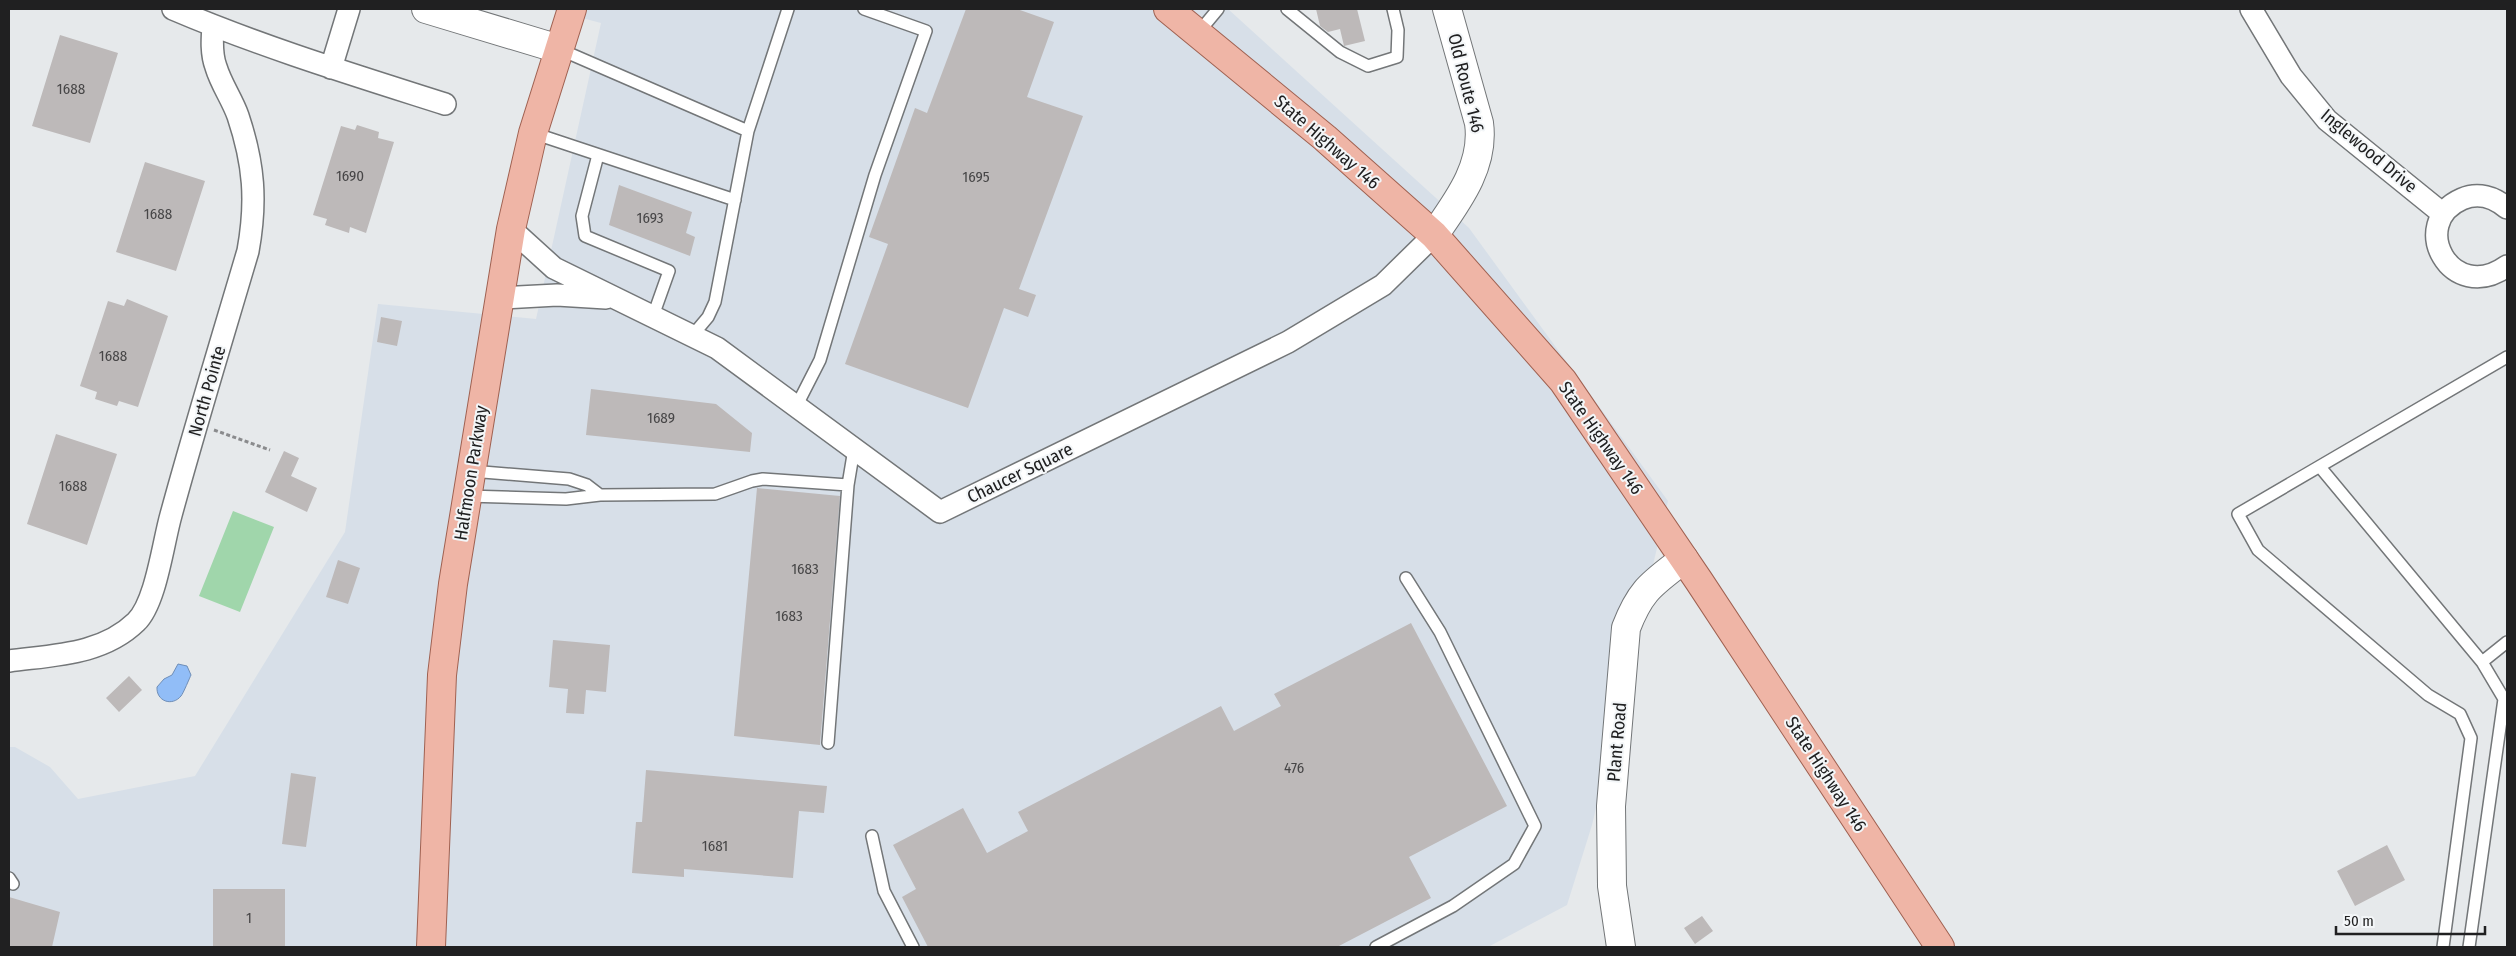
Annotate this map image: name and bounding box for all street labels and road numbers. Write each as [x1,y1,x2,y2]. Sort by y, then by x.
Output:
street label: Old Route 146 [1443,31,1489,135]
street label: State Highway 146 [1270,90,1384,194]
street label: Inglewood Drive [2316,104,2422,198]
street label: North Pointe [184,343,230,439]
street label: State Highway 146 [1554,377,1648,499]
street label: Halfmoon Parkway [449,404,493,542]
street label: Chaucer Square [964,438,1077,508]
street label: Plant Road [1603,701,1631,783]
street label: State Highway 146 [1781,712,1871,836]

